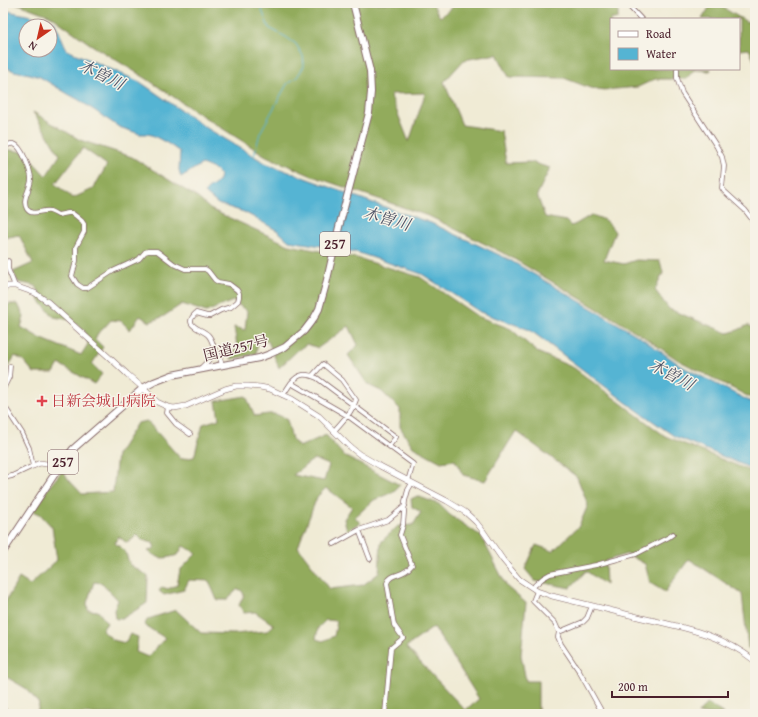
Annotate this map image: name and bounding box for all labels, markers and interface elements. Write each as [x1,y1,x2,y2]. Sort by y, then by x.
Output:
north arrow [18,18,58,58]
legend [610,18,740,70]
text: Road [646,25,672,42]
text: N [24,37,40,55]
text: Water [646,45,676,62]
water label: 木曽川 [75,53,131,96]
water label: 木曽川 [361,200,415,237]
road number: 257 [320,232,350,256]
street label: 国道257号 [201,329,271,366]
water label: 木曽川 [645,352,701,397]
place label: 日新会城山病院 [51,390,156,411]
marker: 日新会城山病院 [36,395,48,407]
road number: 257 [48,450,78,474]
scale bar [612,673,728,699]
text: 200 m [618,678,648,695]

